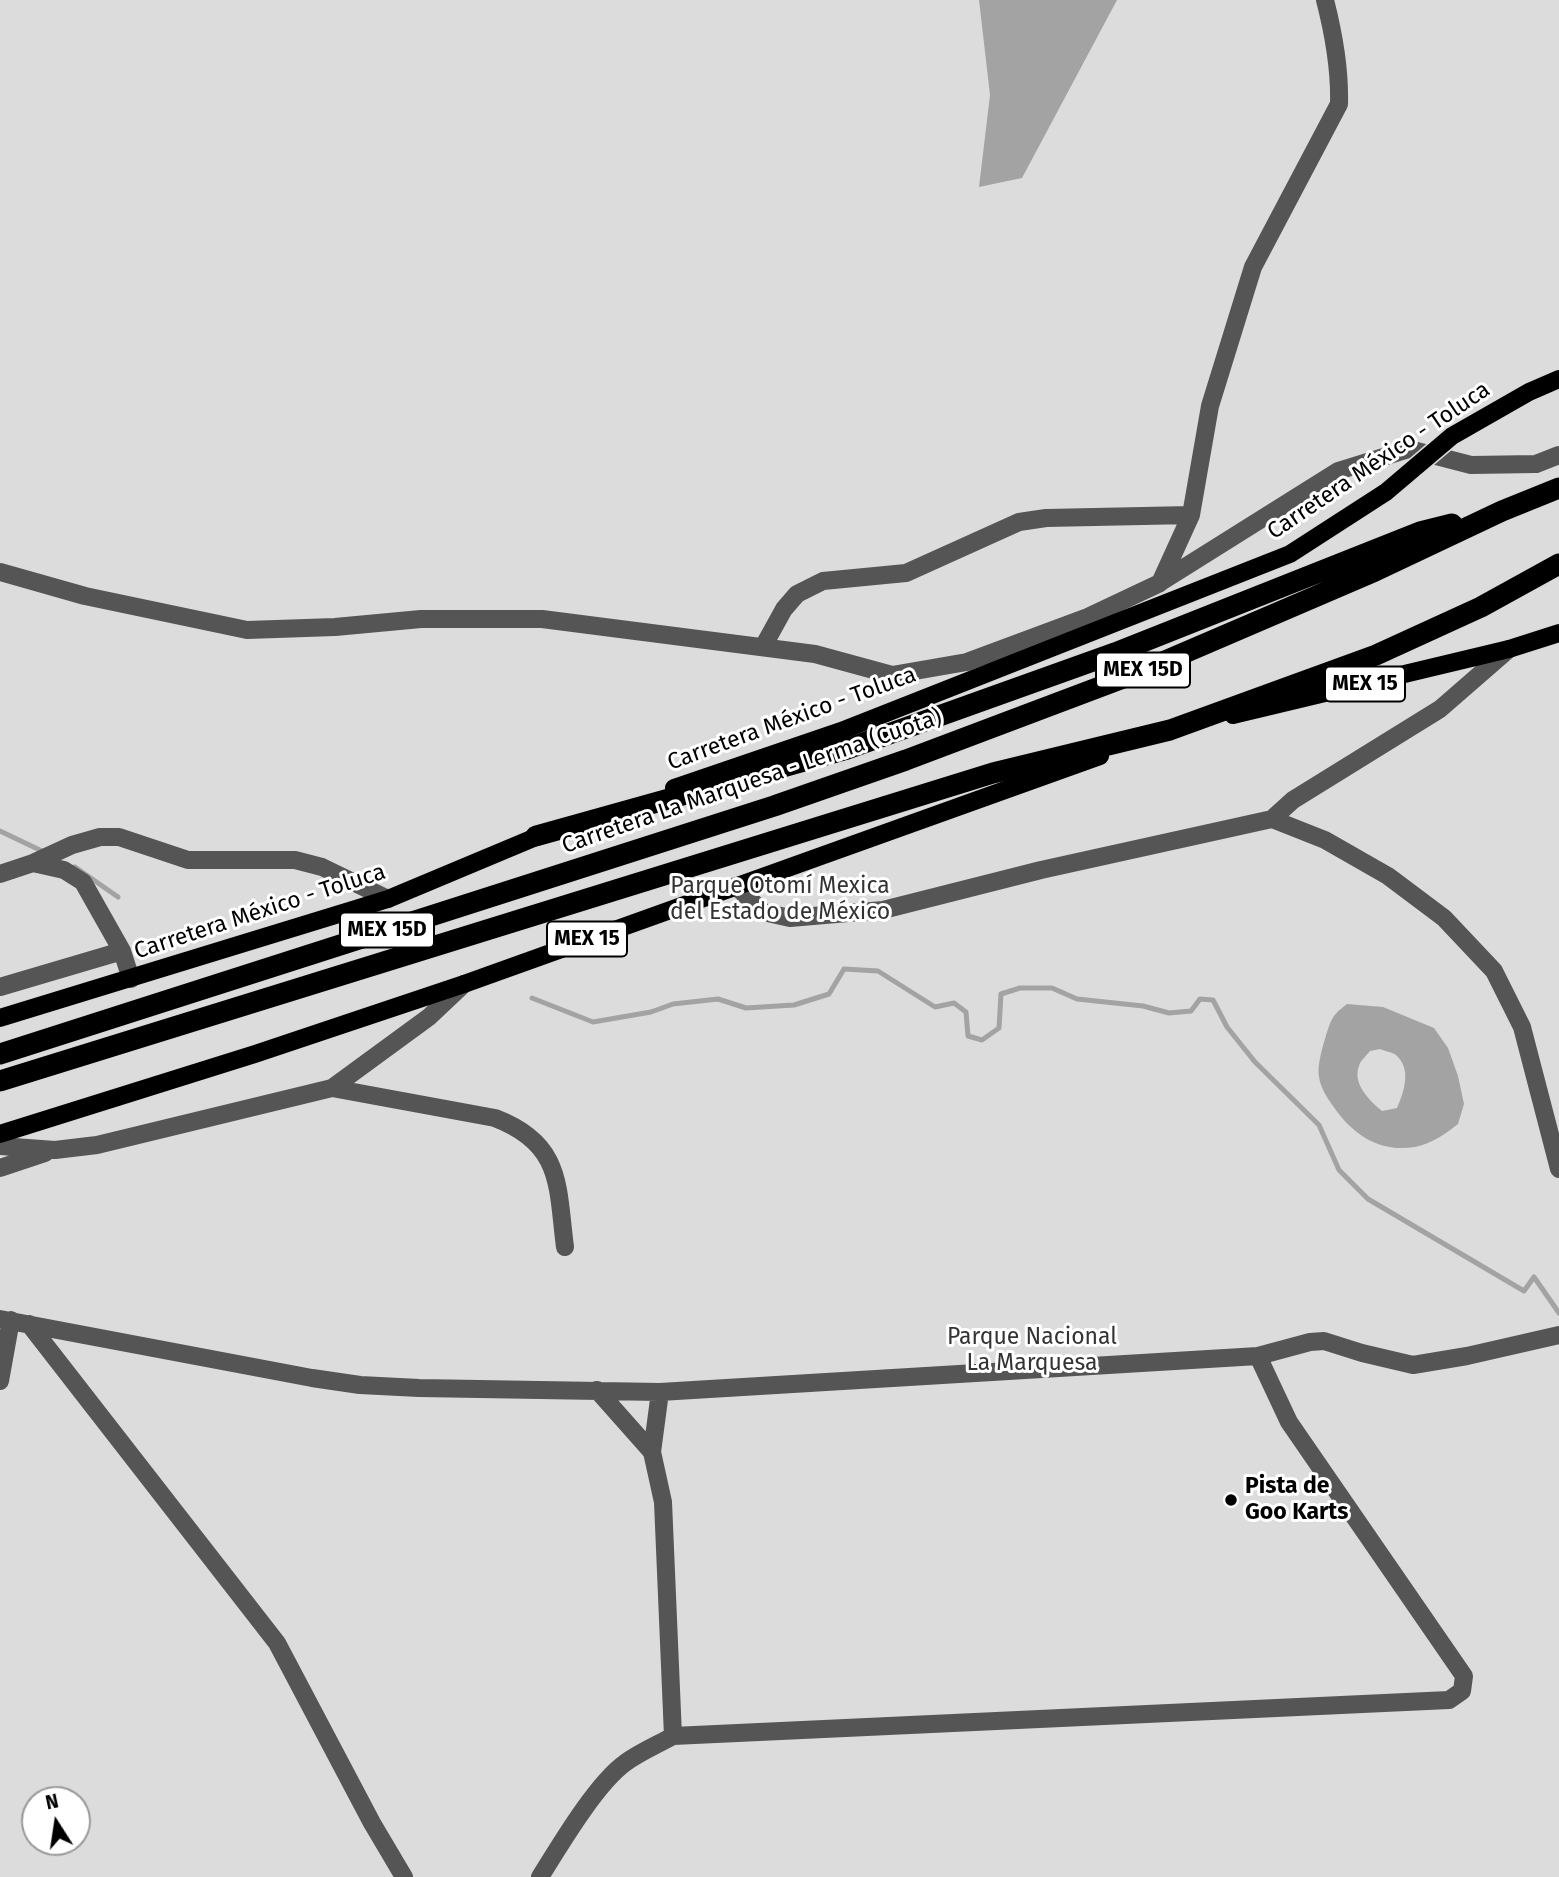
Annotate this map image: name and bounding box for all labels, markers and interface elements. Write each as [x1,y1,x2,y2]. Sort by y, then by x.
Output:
street label: Carretera México - Toluca [1262,376,1496,546]
road number: MEX 15D [1096,652,1190,688]
street label: Carretera México - Toluca [664,661,920,777]
road number: MEX 15 [1325,666,1405,702]
street label: Carretera La Marquesa - Lerma (Cuota) [558,704,946,860]
street label: Carretera México - Toluca [131,858,389,966]
park label: Parque Otomí Mexica del Estado de México [670,873,890,927]
road number: MEX 15D [340,912,434,948]
road number: MEX 15 [547,922,627,956]
park label: Parque Nacional La Marquesa [947,1324,1117,1378]
place label: Pista de Goo Karts [1245,1473,1348,1527]
marker: Pista de Goo Karts [1223,1492,1239,1508]
north arrow [21,1786,91,1856]
text: N [43,1789,60,1814]

